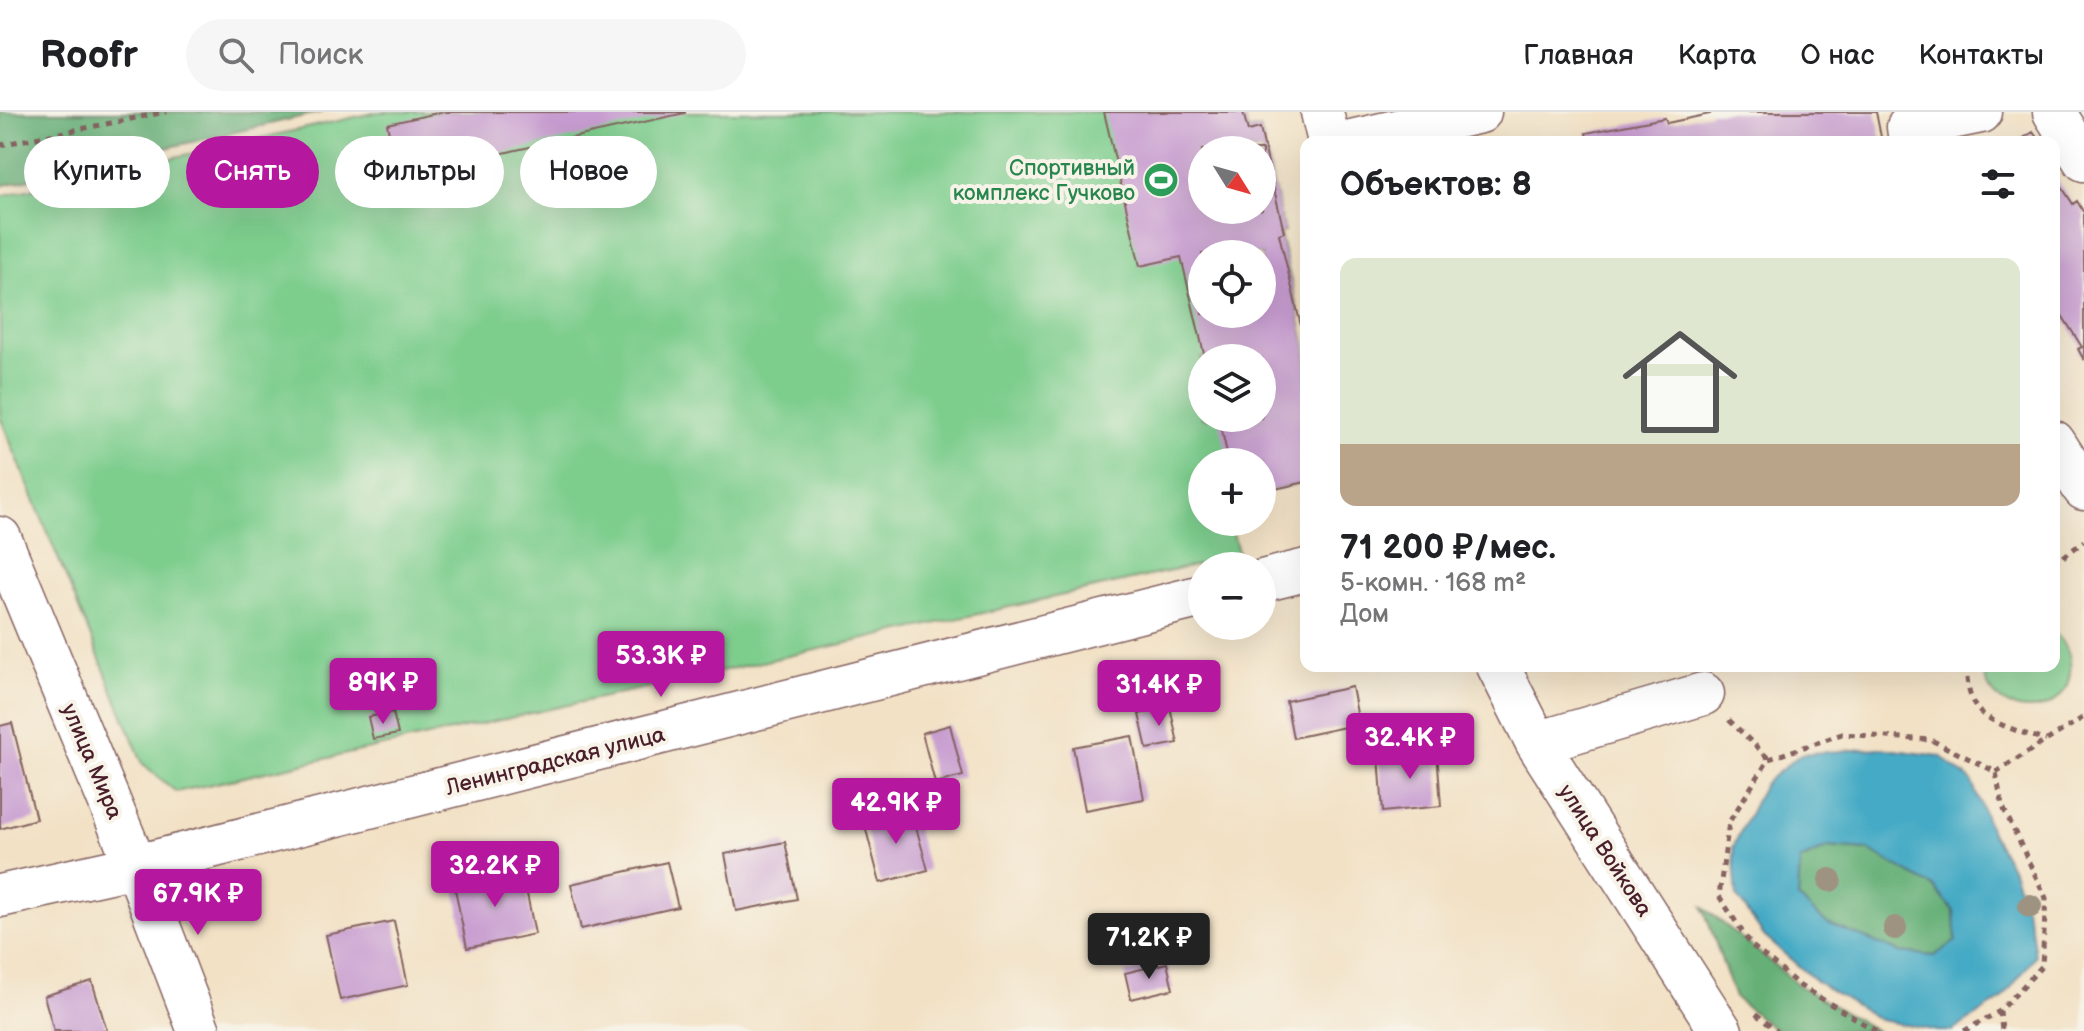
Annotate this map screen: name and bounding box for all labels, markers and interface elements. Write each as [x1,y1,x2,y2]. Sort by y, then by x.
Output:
search box [186,19,746,91]
text: Roofr [40,33,138,78]
icon: search [214,33,258,77]
text: Поиск [278,37,363,73]
text: Главная [1523,39,1634,72]
text: Карта [1678,39,1757,72]
text: О нас [1801,39,1874,72]
text: Контакты [1918,39,2044,72]
chip: Купить [24,136,170,208]
chip: Снять [186,136,319,208]
chip: Фильтры [335,136,504,208]
chip: Новое [520,136,657,208]
north arrow [1188,136,1276,224]
map controls [1188,136,1276,640]
place label: Спортивный комплекс Гучково [953,155,1135,207]
sports icon: Спортивный комплекс Гучково [1142,161,1180,199]
icon: filters [1976,162,2020,206]
text: Объектов: 8 [1340,164,1532,205]
button: locate [1188,240,1276,328]
icon: home [1608,310,1752,454]
button: layers [1188,344,1276,432]
button: + [1188,448,1276,536]
text: 71 200 ₽/мес. [1340,527,1556,568]
button: − [1188,552,1276,640]
text: 5-комн. · 168 m² [1340,568,1526,599]
text: Дом [1340,599,1389,630]
pin: 53.3K ₽ [587,631,735,699]
text: 53.3K ₽ [616,641,706,672]
pin: 89K ₽ [327,658,439,726]
pin: 31.4K ₽ [1085,660,1233,728]
text: 89K ₽ [348,668,418,699]
text: 31.4K ₽ [1116,670,1203,701]
street label: улица Мира [55,700,128,823]
pin: 32.4K ₽ [1336,713,1484,781]
street label: Ленинградская улица [442,721,668,802]
text: 32.4K ₽ [1364,723,1456,754]
pin: 42.9K ₽ [822,778,970,846]
street label: улица Войкова [1552,780,1657,922]
text: 42.9K ₽ [850,788,942,819]
pin: 32.2K ₽ [421,841,569,909]
text: 32.2K ₽ [449,851,541,882]
pin: 67.9K ₽ [124,869,272,937]
text: 67.9K ₽ [153,879,243,910]
pin: 71.2K ₽ [1075,913,1223,981]
text: 71.2K ₽ [1106,923,1192,954]

